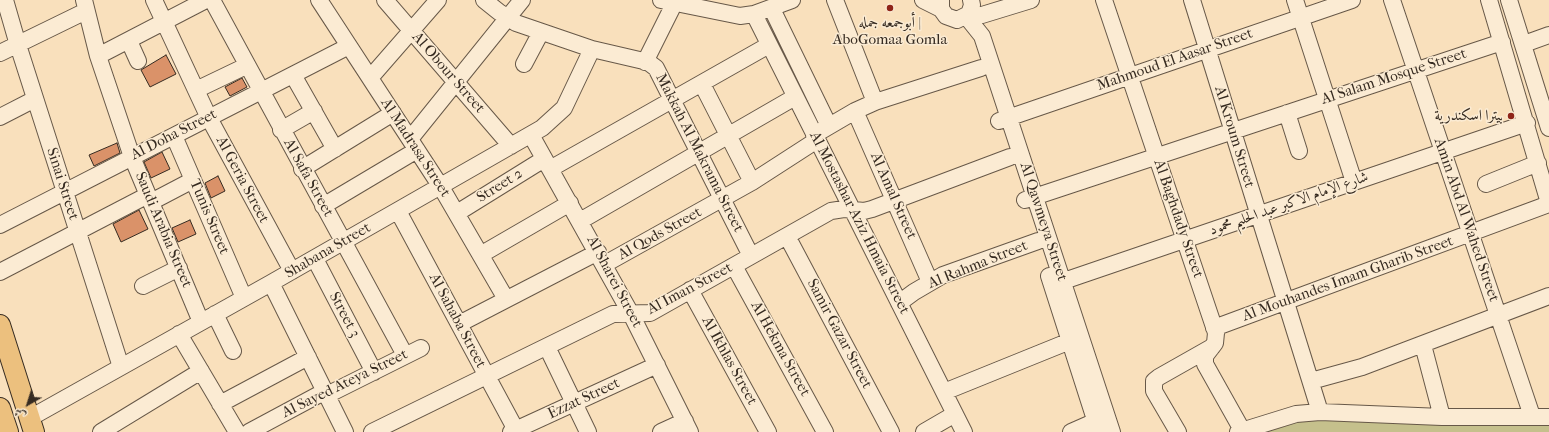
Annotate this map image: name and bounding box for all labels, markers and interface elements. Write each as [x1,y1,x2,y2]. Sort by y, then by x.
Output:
marker: أبوجمعه جمله | AboGomaa Gomla [885,3,895,13]
place label: أبوجمعه جمله | AboGomaa Gomla [833,14,947,49]
street label: Mahmoud El Aasar Street [1095,25,1255,95]
street label: Al Obour Street [408,29,488,117]
street label: Al Salam Mosque Street [1319,45,1469,109]
street label: Makkah Al Makrama Street [651,71,747,235]
street label: Al Kroum Street [1210,84,1258,190]
street label: Al Madrasa Street [376,95,454,201]
street label: Al Doha Street [128,106,220,164]
place label: بيترا اسكندرية [1434,107,1503,125]
marker: بيترا اسكندرية [1506,111,1516,121]
street label: Al Mostashar Aziz Hmaia Street [805,129,913,317]
street label: Al Geria Street [212,134,272,226]
street label: Al Safa Street [279,136,337,220]
street label: Amin Abd Al Wahed Street [1429,136,1503,304]
street label: Sinai Street [42,146,82,222]
street label: Al Amal Street [866,150,920,242]
street label: Al Baghdady Street [1149,157,1207,281]
street label: Al Qawmeya Street [1015,160,1071,284]
street label: Street 2 [474,165,526,207]
street label: شارع الإمام الاكبر عبد الحليم محمود [1207,168,1371,240]
street label: Saudi Arabia Street [131,169,195,291]
street label: Tunis Street [185,177,233,257]
street label: Al Qods Street [615,204,705,264]
street label: Shabana Street [282,219,374,283]
street label: Al Mouhandes Imam Gharib Street [1240,232,1456,326]
street label: Al Sharei Street [582,233,646,331]
street label: Al Rahma Street [926,237,1030,293]
street label: Al Iman Street [644,259,736,319]
street label: Al Sahaba Street [424,271,490,371]
street label: Samir Gazar Street [803,276,875,392]
street label: Street 3 [325,289,363,341]
street label: Al Hekma Street [746,298,814,400]
street label: Al Ikhlas Street [697,314,761,408]
street label: Al Sayed Ateya Street [279,346,411,422]
street label: Ezzat Street [545,374,623,424]
north arrow [8,384,48,424]
text: ش [12,405,28,422]

